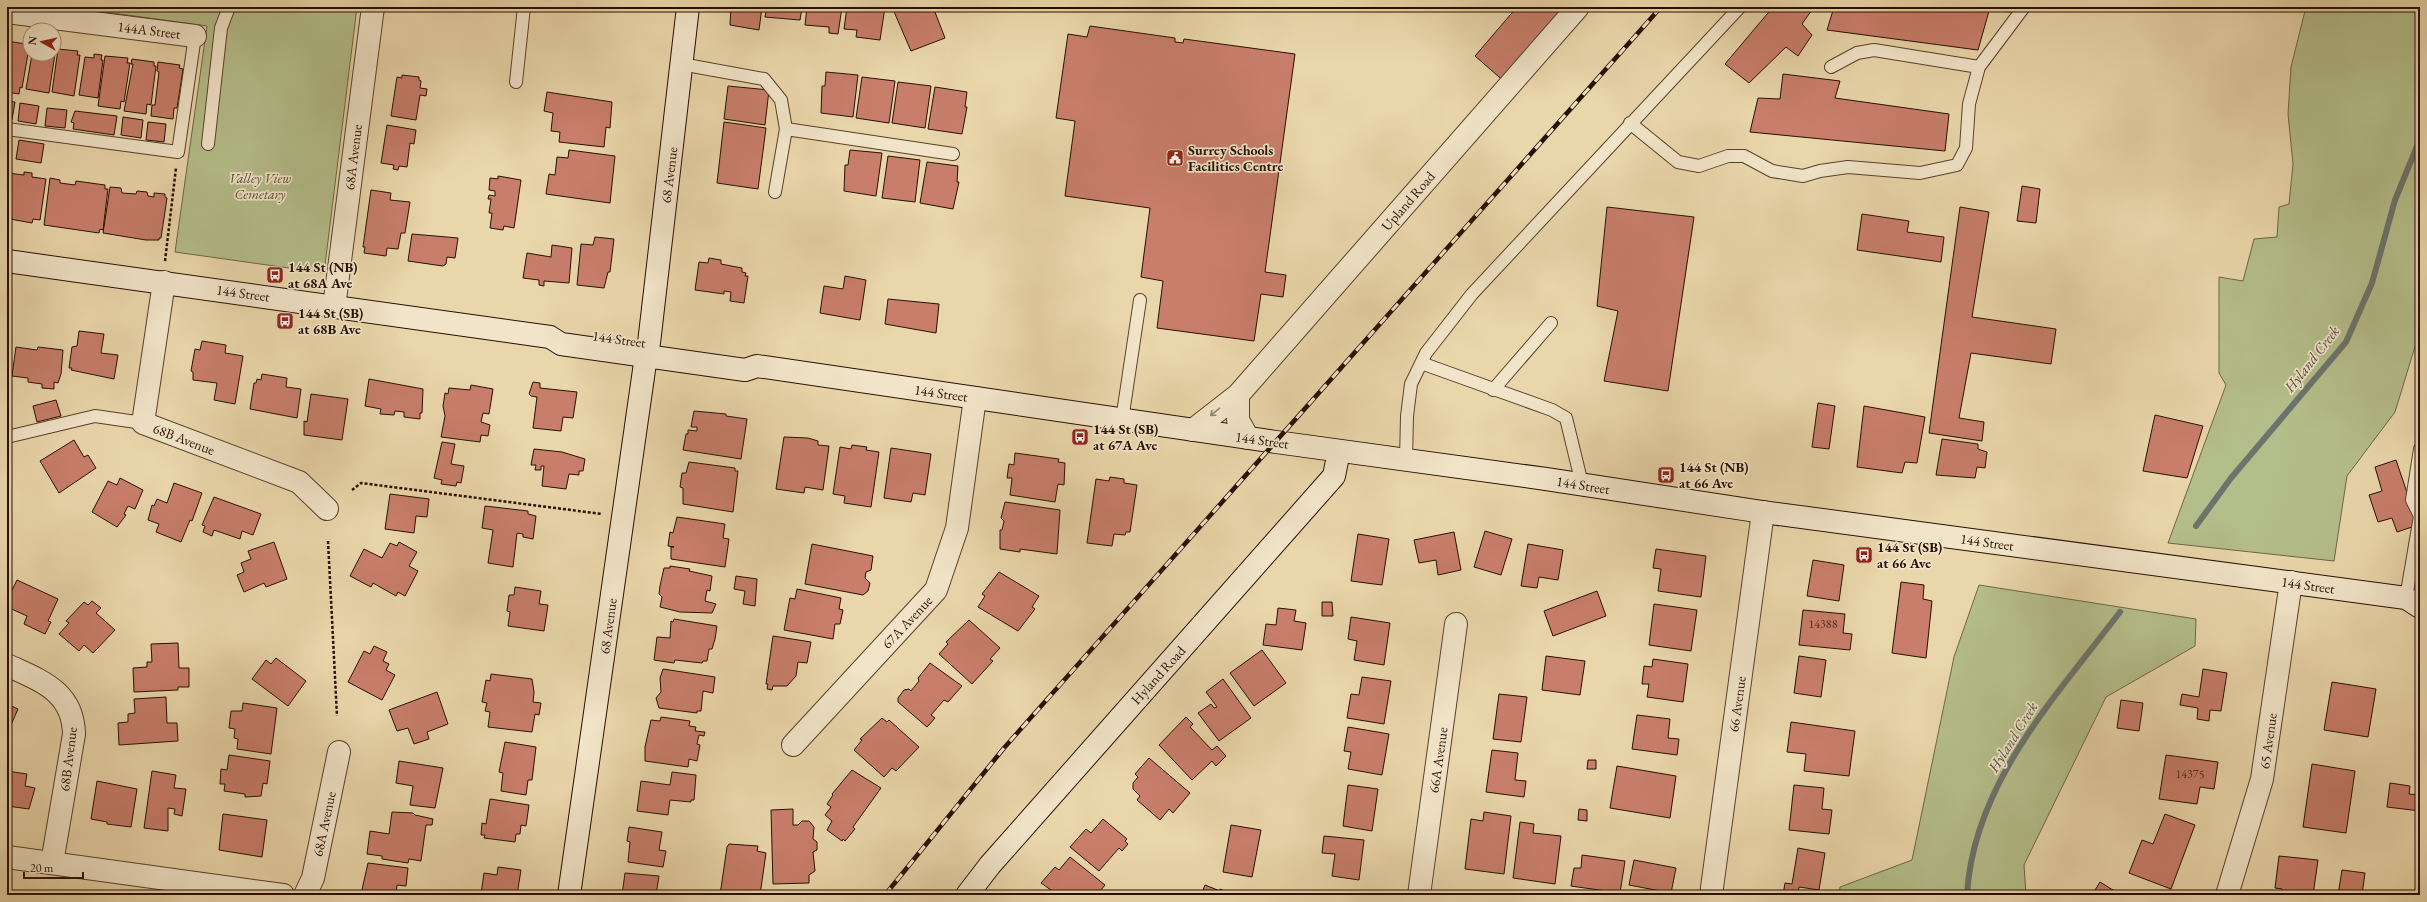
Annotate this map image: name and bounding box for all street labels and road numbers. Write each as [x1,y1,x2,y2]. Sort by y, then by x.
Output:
street label: 144A Street [116,17,182,43]
street label: 68A Avenue [340,123,366,191]
street label: 68 Avenue [657,145,681,204]
street label: Upland Road [1377,167,1439,234]
street label: 144 Street [215,280,271,306]
street label: 144 Street [591,326,647,352]
street label: 144 Street [913,380,969,406]
street label: 68B Avenue [151,419,218,459]
street label: 144 Street [1234,427,1290,453]
street label: 144 Street [1555,472,1612,498]
street label: 144 Street [1959,529,2015,555]
street label: 144 Street [2280,572,2336,598]
street label: 67A Avenue [878,591,936,652]
street label: 68 Avenue [595,596,621,655]
street label: Hyland Road [1127,641,1190,708]
street label: 66 Avenue [1724,674,1750,733]
street label: 65 Avenue [2255,711,2281,770]
street label: 68B Avenue [55,725,81,792]
street label: 66A Avenue [1424,725,1452,794]
street label: 68A Avenue [308,789,340,858]

